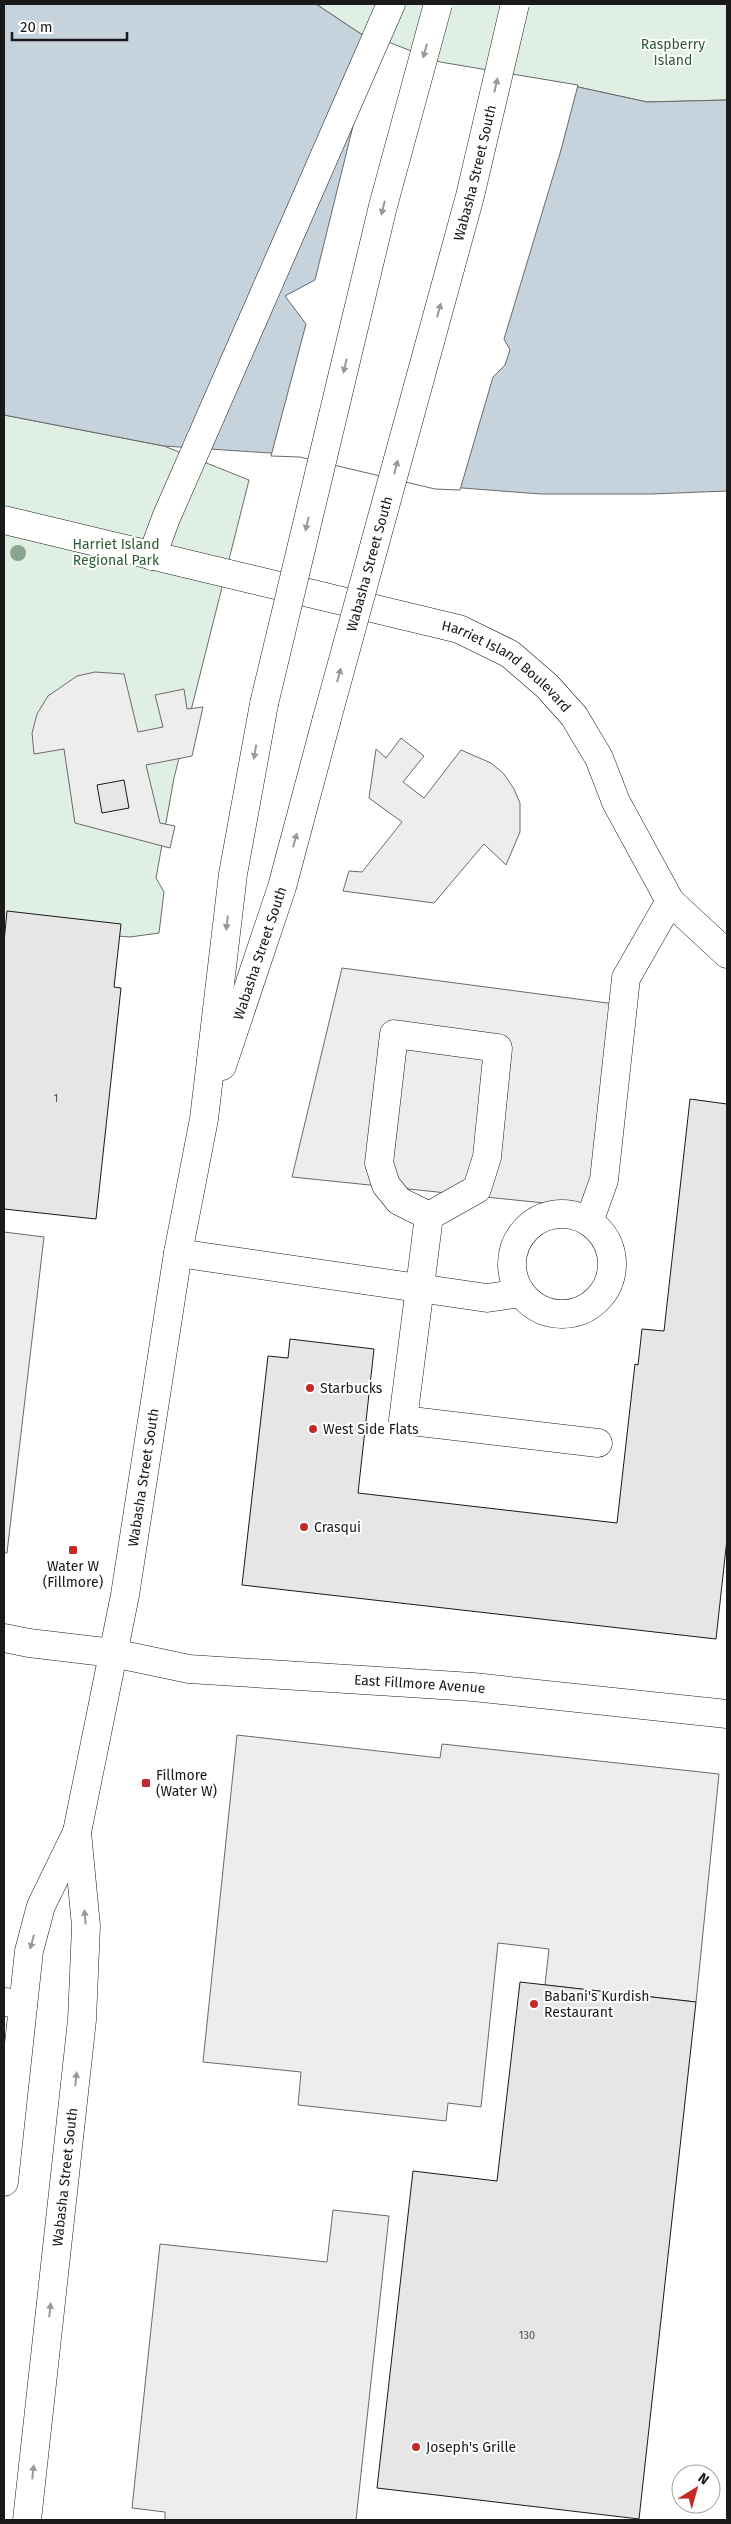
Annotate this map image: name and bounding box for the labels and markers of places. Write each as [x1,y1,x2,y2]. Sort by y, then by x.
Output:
place label: Starbucks [320,1380,383,1397]
marker: Starbucks [304,1382,316,1394]
place label: West Side Flats [323,1421,419,1438]
marker: West Side Flats [307,1423,319,1435]
place label: Crasqui [314,1519,361,1536]
marker: Crasqui [298,1521,310,1533]
marker: Water W (Fillmore) [67,1544,79,1556]
place label: Water W (Fillmore) [43,1558,103,1591]
place label: Fillmore (Water W) [156,1767,217,1800]
marker: Fillmore (Water W) [140,1777,152,1789]
place label: Babani's Kurdish Restaurant [544,1988,650,2021]
marker: Babani's Kurdish Restaurant [528,1998,540,2010]
place label: Joseph's Grille [426,2439,516,2456]
marker: Joseph's Grille [410,2441,422,2453]

